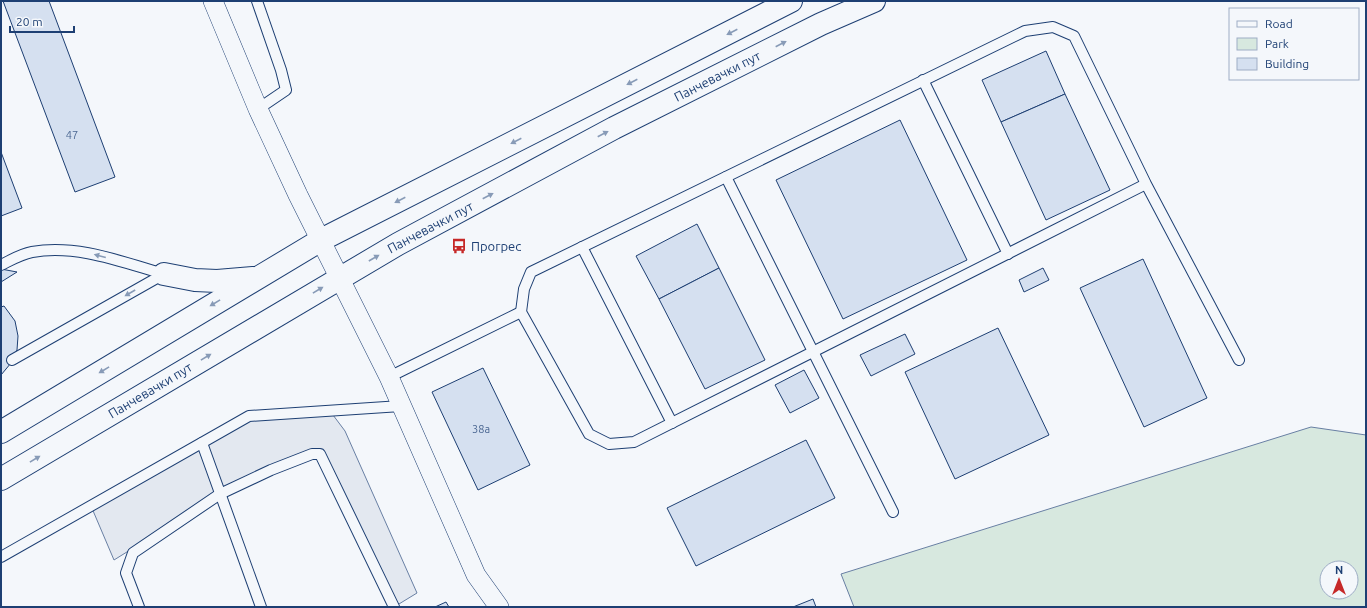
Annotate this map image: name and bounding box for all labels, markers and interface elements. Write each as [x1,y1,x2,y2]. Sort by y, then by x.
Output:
scale bar [10,8,74,34]
legend [1229,8,1359,80]
text: 20 m [16,15,43,28]
text: Road [1265,17,1293,30]
one-way arrow [726,28,738,35]
text: Park [1265,37,1289,50]
one-way arrow [775,41,787,47]
street label: Панчевачки пут [671,48,763,104]
text: Building [1265,57,1309,70]
one-way arrow [626,79,638,86]
house number: 47 [66,129,78,141]
one-way arrow [597,131,608,138]
one-way arrow [511,138,522,145]
one-way arrow [482,192,494,199]
one-way arrow [395,197,406,203]
street label: Панчевачки пут [385,198,475,255]
bus stop icon: Прогрес [450,237,468,255]
place label: Прогрес [471,239,521,253]
one-way arrow [94,253,106,259]
one-way arrow [368,254,380,261]
one-way arrow [313,286,323,294]
one-way arrow [125,290,136,297]
one-way arrow [209,300,221,307]
one-way arrow [200,353,212,360]
street label: Панчевачки пут [106,359,195,420]
one-way arrow [98,367,110,374]
house number: 38a [472,423,490,435]
one-way arrow [29,455,41,462]
north arrow [1319,560,1359,600]
text: N [1335,564,1343,576]

